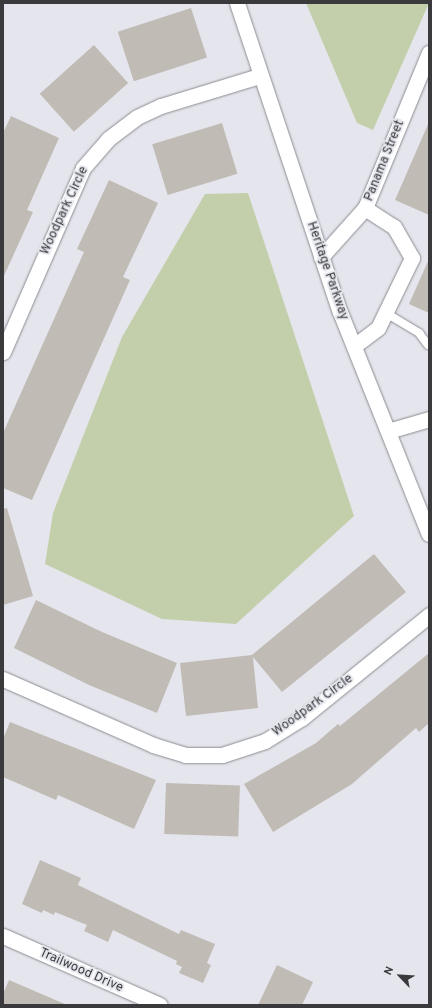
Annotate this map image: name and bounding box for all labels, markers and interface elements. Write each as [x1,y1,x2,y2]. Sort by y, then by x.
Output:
street label: Panama Street [362,118,408,204]
street label: Woodpark Circle [38,164,92,258]
street label: Heritage Parkway [303,220,351,322]
street label: Woodpark Circle [270,672,356,740]
street label: Trailwood Drive [37,946,125,996]
north arrow [380,956,420,996]
text: N [381,964,397,977]

